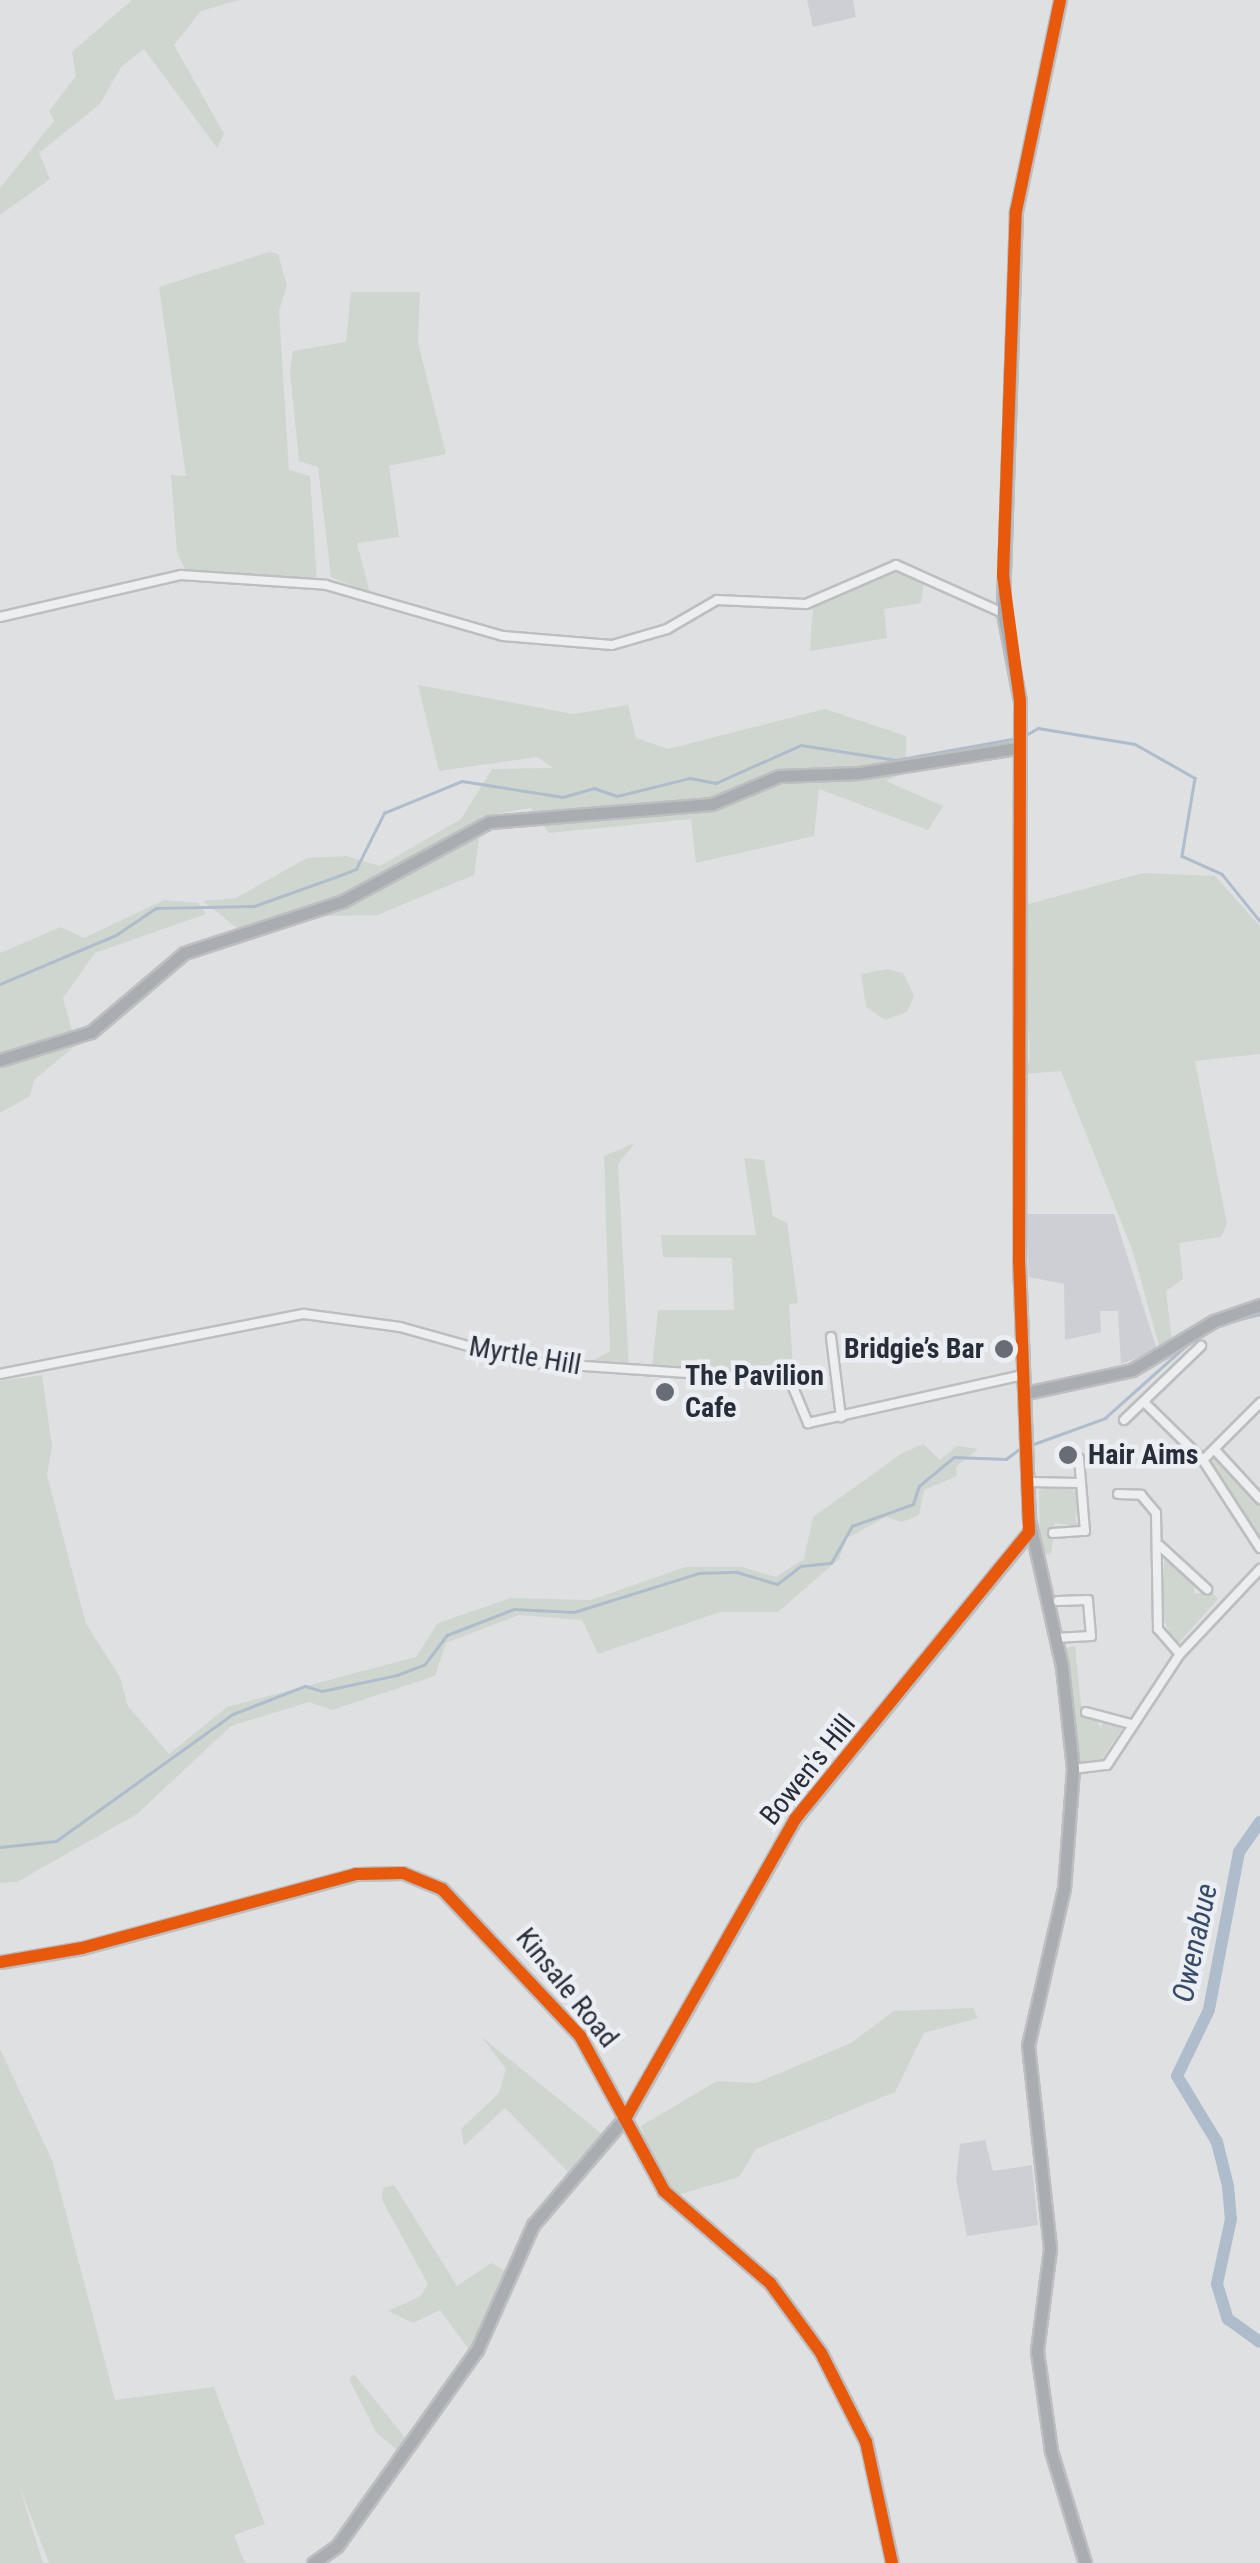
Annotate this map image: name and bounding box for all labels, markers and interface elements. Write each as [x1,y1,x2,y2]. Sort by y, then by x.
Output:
street label: Myrtle Hill [466,1330,584,1382]
place label: Bridgie’s Bar [844,1332,984,1366]
marker: Bridgie’s Bar [993,1338,1015,1360]
place label: The Pavilion Cafe [685,1359,824,1425]
marker: The Pavilion Cafe [654,1381,676,1403]
place label: Hair Aims [1088,1438,1198,1472]
marker: Hair Aims [1057,1444,1079,1466]
street label: Bowen's Hill [753,1708,863,1832]
water label: Owenabue [1165,1881,1225,2005]
street label: Kinsale Road [509,1922,625,2054]

